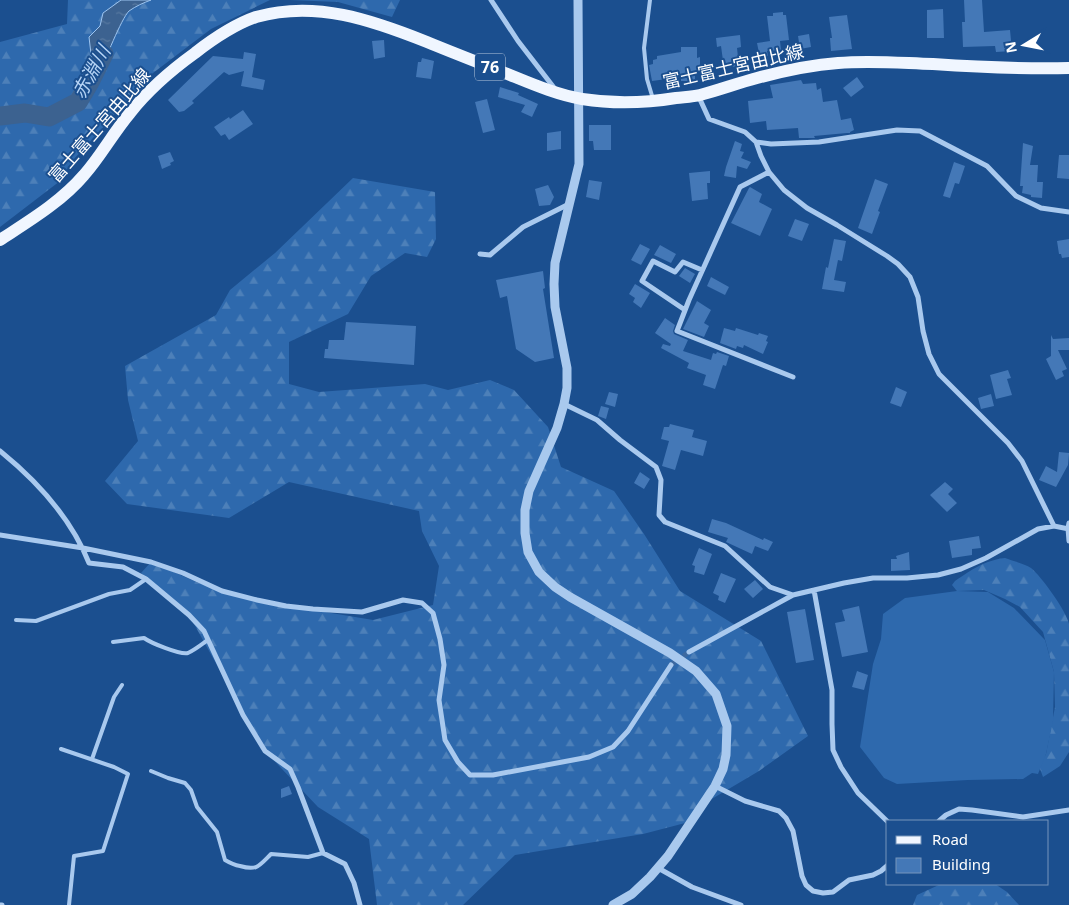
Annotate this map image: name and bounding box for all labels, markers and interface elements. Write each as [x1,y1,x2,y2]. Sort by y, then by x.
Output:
north arrow [999,20,1049,70]
street label: 富士富士宮由比線 [660,38,806,94]
water label: 赤淵川 [66,39,117,103]
text: N [1000,40,1021,55]
road number: 76 [475,54,505,80]
street label: 富士富士宮由比線 [43,63,155,187]
legend [886,820,1049,885]
text: Road [932,829,968,849]
text: Building [932,854,990,874]

